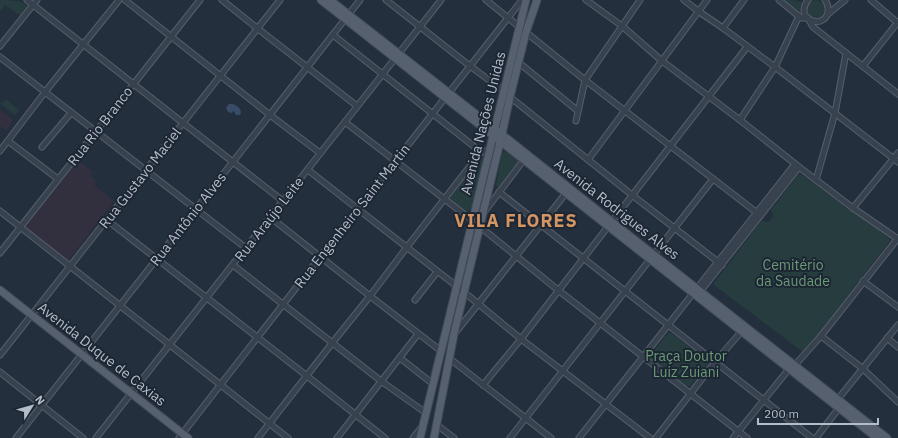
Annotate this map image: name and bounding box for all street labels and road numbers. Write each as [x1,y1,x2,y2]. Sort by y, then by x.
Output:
street label: Avenida Nações Unidas [457,49,510,196]
street label: Rua Rio Branco [63,83,137,169]
street label: Rua Gustavo Maciel [95,124,185,232]
street label: Rua Engenheiro Saint Martin [290,140,414,292]
street label: Avenida Rodrigues Alves [551,155,683,264]
street label: Rua Antônio Alves [146,168,230,269]
street label: Rua Araújo Leite [230,173,308,265]
street label: Avenida Duque de Caxias [34,298,170,410]

